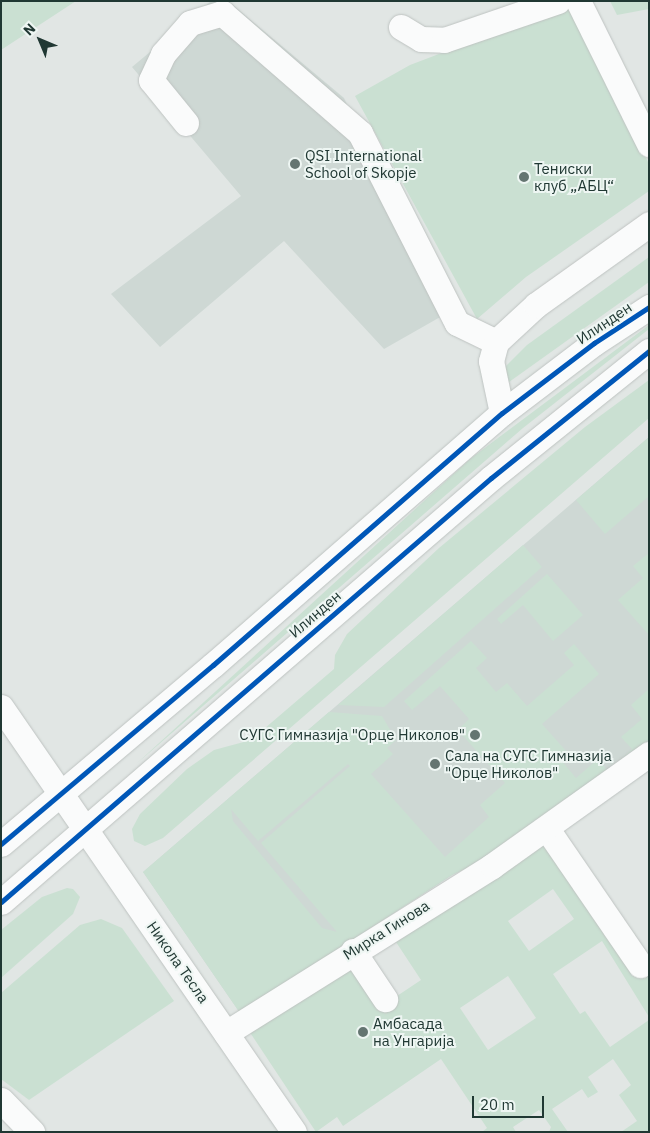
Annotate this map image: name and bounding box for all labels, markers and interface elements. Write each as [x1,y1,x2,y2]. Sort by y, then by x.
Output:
north arrow [15,15,65,65]
text: N [19,19,39,39]
place label: QSI International School of Skopje [305,146,422,181]
marker: QSI International School of Skopje [289,158,301,170]
place label: Тениски клуб „АБЦ“ [534,159,614,194]
marker: Тениски клуб „АБЦ“ [518,171,530,183]
street label: Илинден [573,298,635,348]
street label: Илинден [285,587,345,641]
place label: СУГС Гимназија "Орце Николов" [239,726,465,744]
marker: СУГС Гимназија "Орце Николов" [469,729,481,741]
place label: Сала на СУГС Гимназија "Орце Николов" [445,746,612,781]
marker: Сала на СУГС Гимназија "Орце Николов" [429,758,441,770]
street label: Мирка Гинова [340,896,432,964]
street label: Никола Тесла [143,918,213,1006]
place label: Амбасада на Унгарија [373,1014,454,1049]
marker: Амбасада на Унгарија [357,1026,369,1038]
scale bar [475,1086,548,1118]
text: 20 m [480,1095,515,1114]

